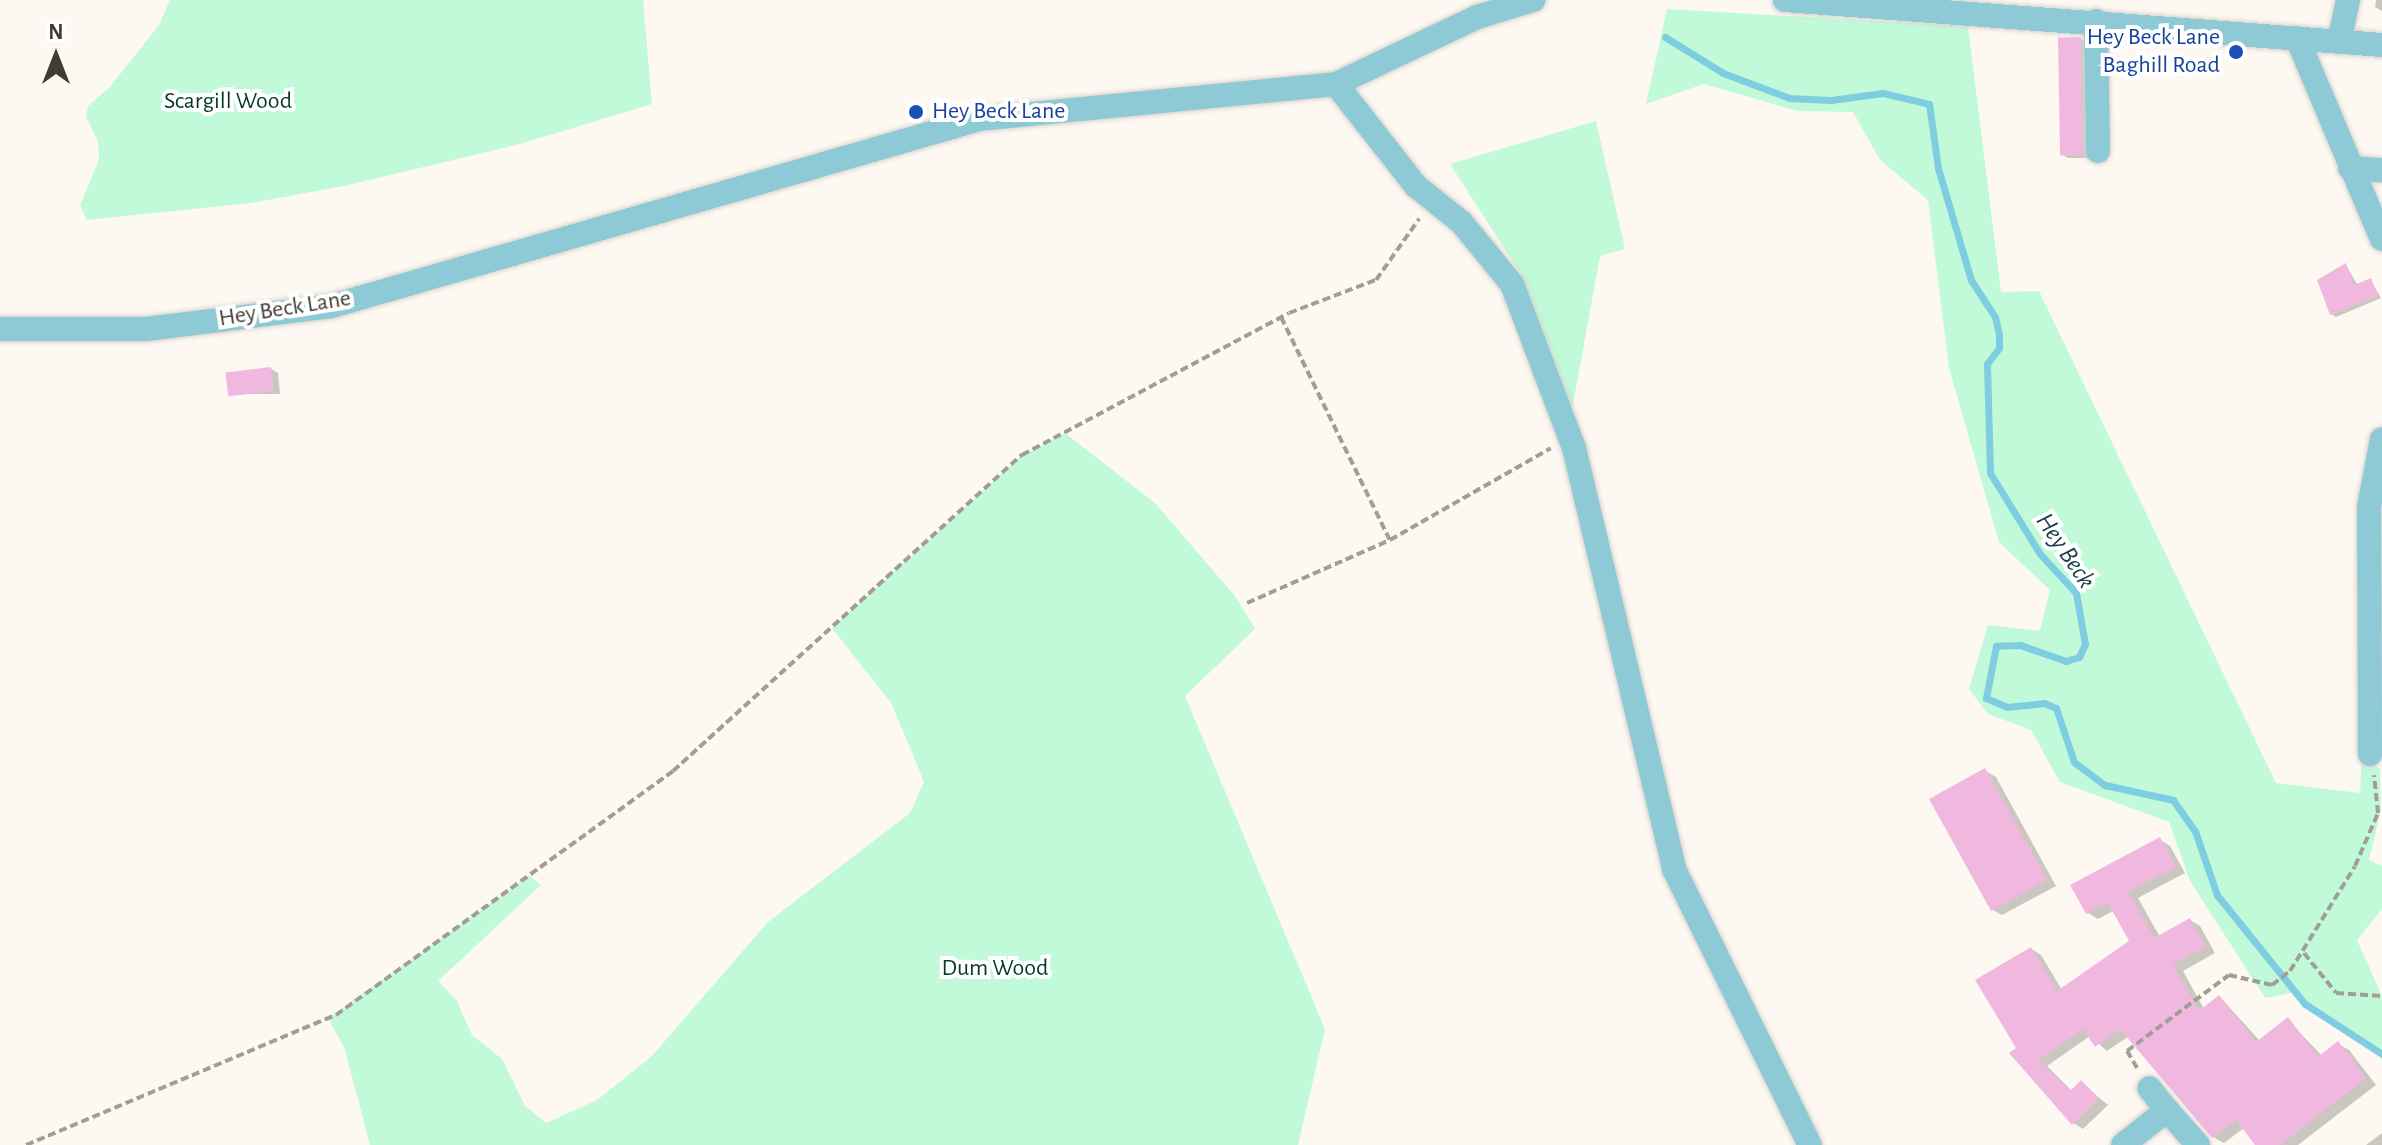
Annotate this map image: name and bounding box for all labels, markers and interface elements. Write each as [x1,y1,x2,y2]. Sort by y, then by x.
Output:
north arrow [16,16,96,96]
text: N [48,21,64,43]
place label: Hey Beck Lane Baghill Road [2087,24,2220,80]
marker: Hey Beck Lane Baghill Road [2227,43,2245,61]
park label: Scargill Wood [164,88,292,116]
place label: Hey Beck Lane [932,98,1065,126]
marker: Hey Beck Lane [907,103,925,121]
street label: Hey Beck Lane [217,284,353,334]
water label: Hey Beck [2028,507,2102,595]
park label: Dum Wood [941,955,1049,983]

